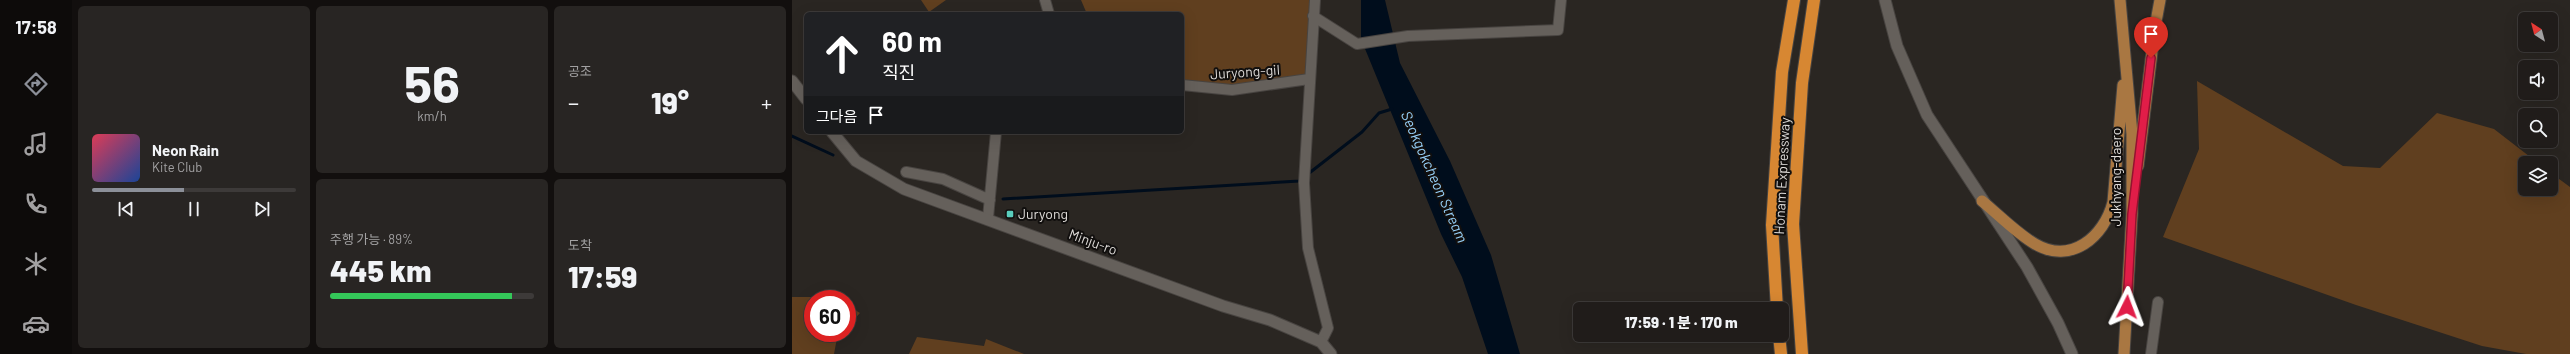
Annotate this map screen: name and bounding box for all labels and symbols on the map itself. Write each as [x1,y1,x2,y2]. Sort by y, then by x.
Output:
north arrow [2518,12,2558,52]
pin [2134,17,2168,58]
street label: Juryong-gil [1210,61,1280,82]
water label: Seokgokcheon Stream [1398,108,1472,245]
street label: Honam Expressway [1770,116,1793,235]
street label: Jukhyang-daero [2107,128,2124,226]
place label: Juryong [1018,205,1068,222]
marker: Juryong [1005,209,1015,219]
street label: Minju-ro [1067,225,1120,258]
position arrow [2106,286,2148,328]
speed limit sign: 60 [804,290,856,342]

